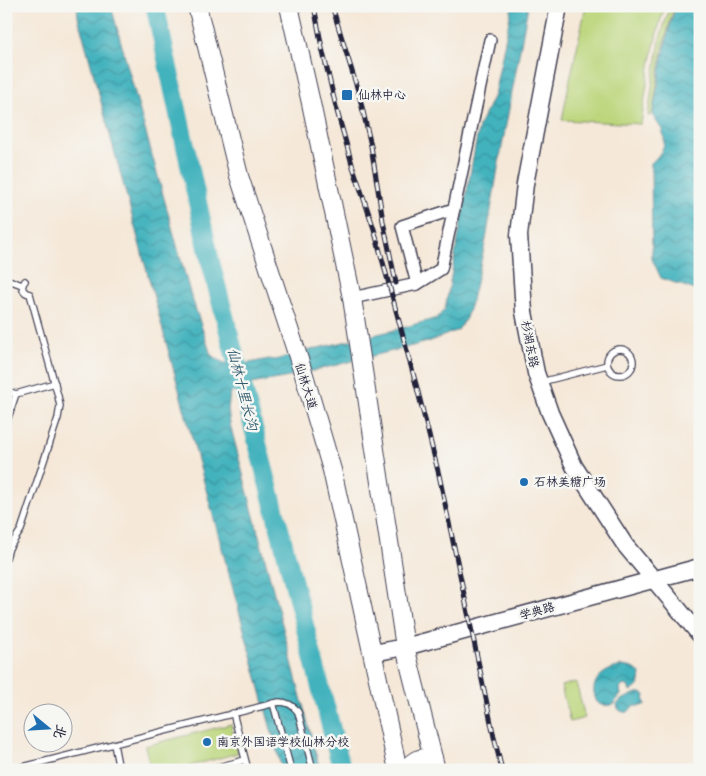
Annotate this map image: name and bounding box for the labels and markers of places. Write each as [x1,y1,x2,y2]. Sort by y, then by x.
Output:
place label: 仙林中心 [358,86,406,102]
marker: 仙林中心 [340,88,354,102]
place label: 石林美糖广场 [534,473,606,489]
marker: 石林美糖广场 [518,476,530,488]
place label: 南京外国语学校仙林分校 [217,733,349,749]
marker: 南京外国语学校仙林分校 [201,736,213,748]

